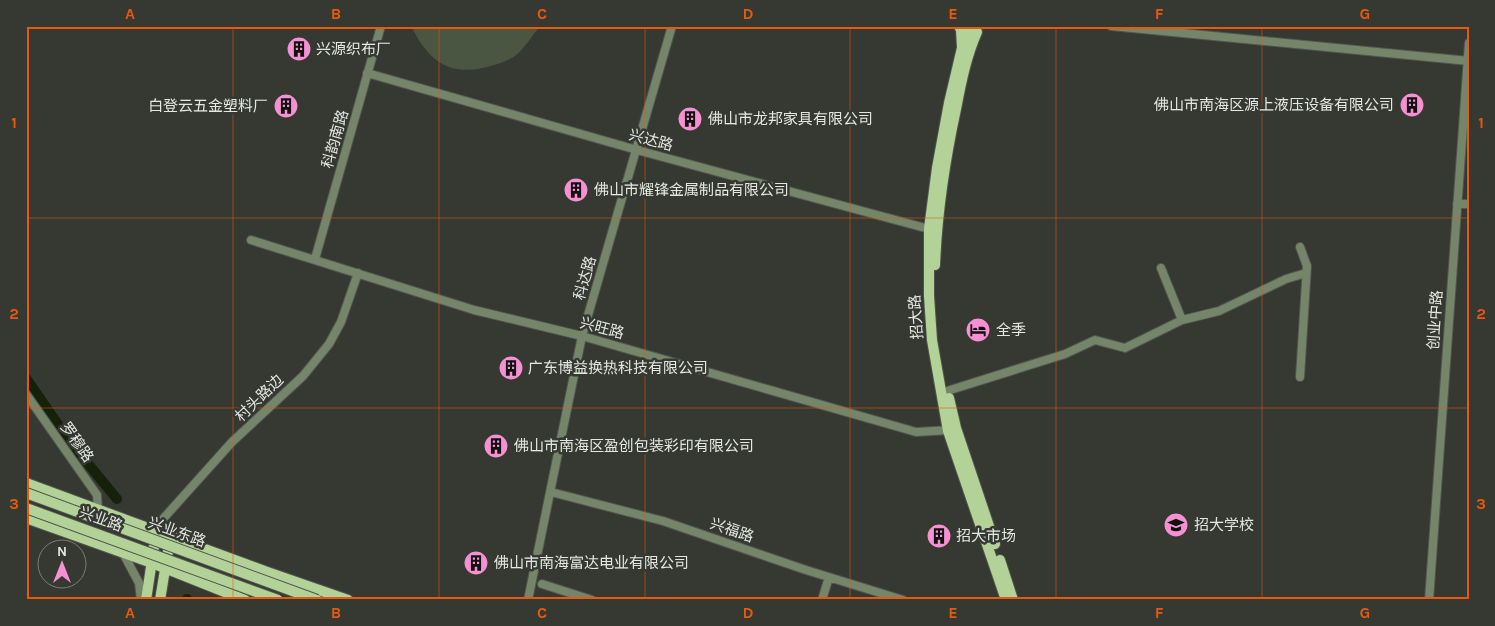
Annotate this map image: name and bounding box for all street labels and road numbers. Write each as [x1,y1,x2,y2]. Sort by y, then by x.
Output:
street label: 科韵南路 [318,108,352,170]
street label: 兴达路 [627,125,675,155]
street label: 科达路 [570,254,600,302]
street label: 创业中路 [1424,289,1446,351]
street label: 招大路 [905,294,927,340]
street label: 兴旺路 [578,313,626,343]
street label: 村头路边 [231,370,288,425]
street label: 罗穆路 [57,418,97,466]
street label: 兴业路 [77,503,125,535]
street label: 兴业东路 [146,513,208,551]
street label: 兴福路 [708,514,756,546]

